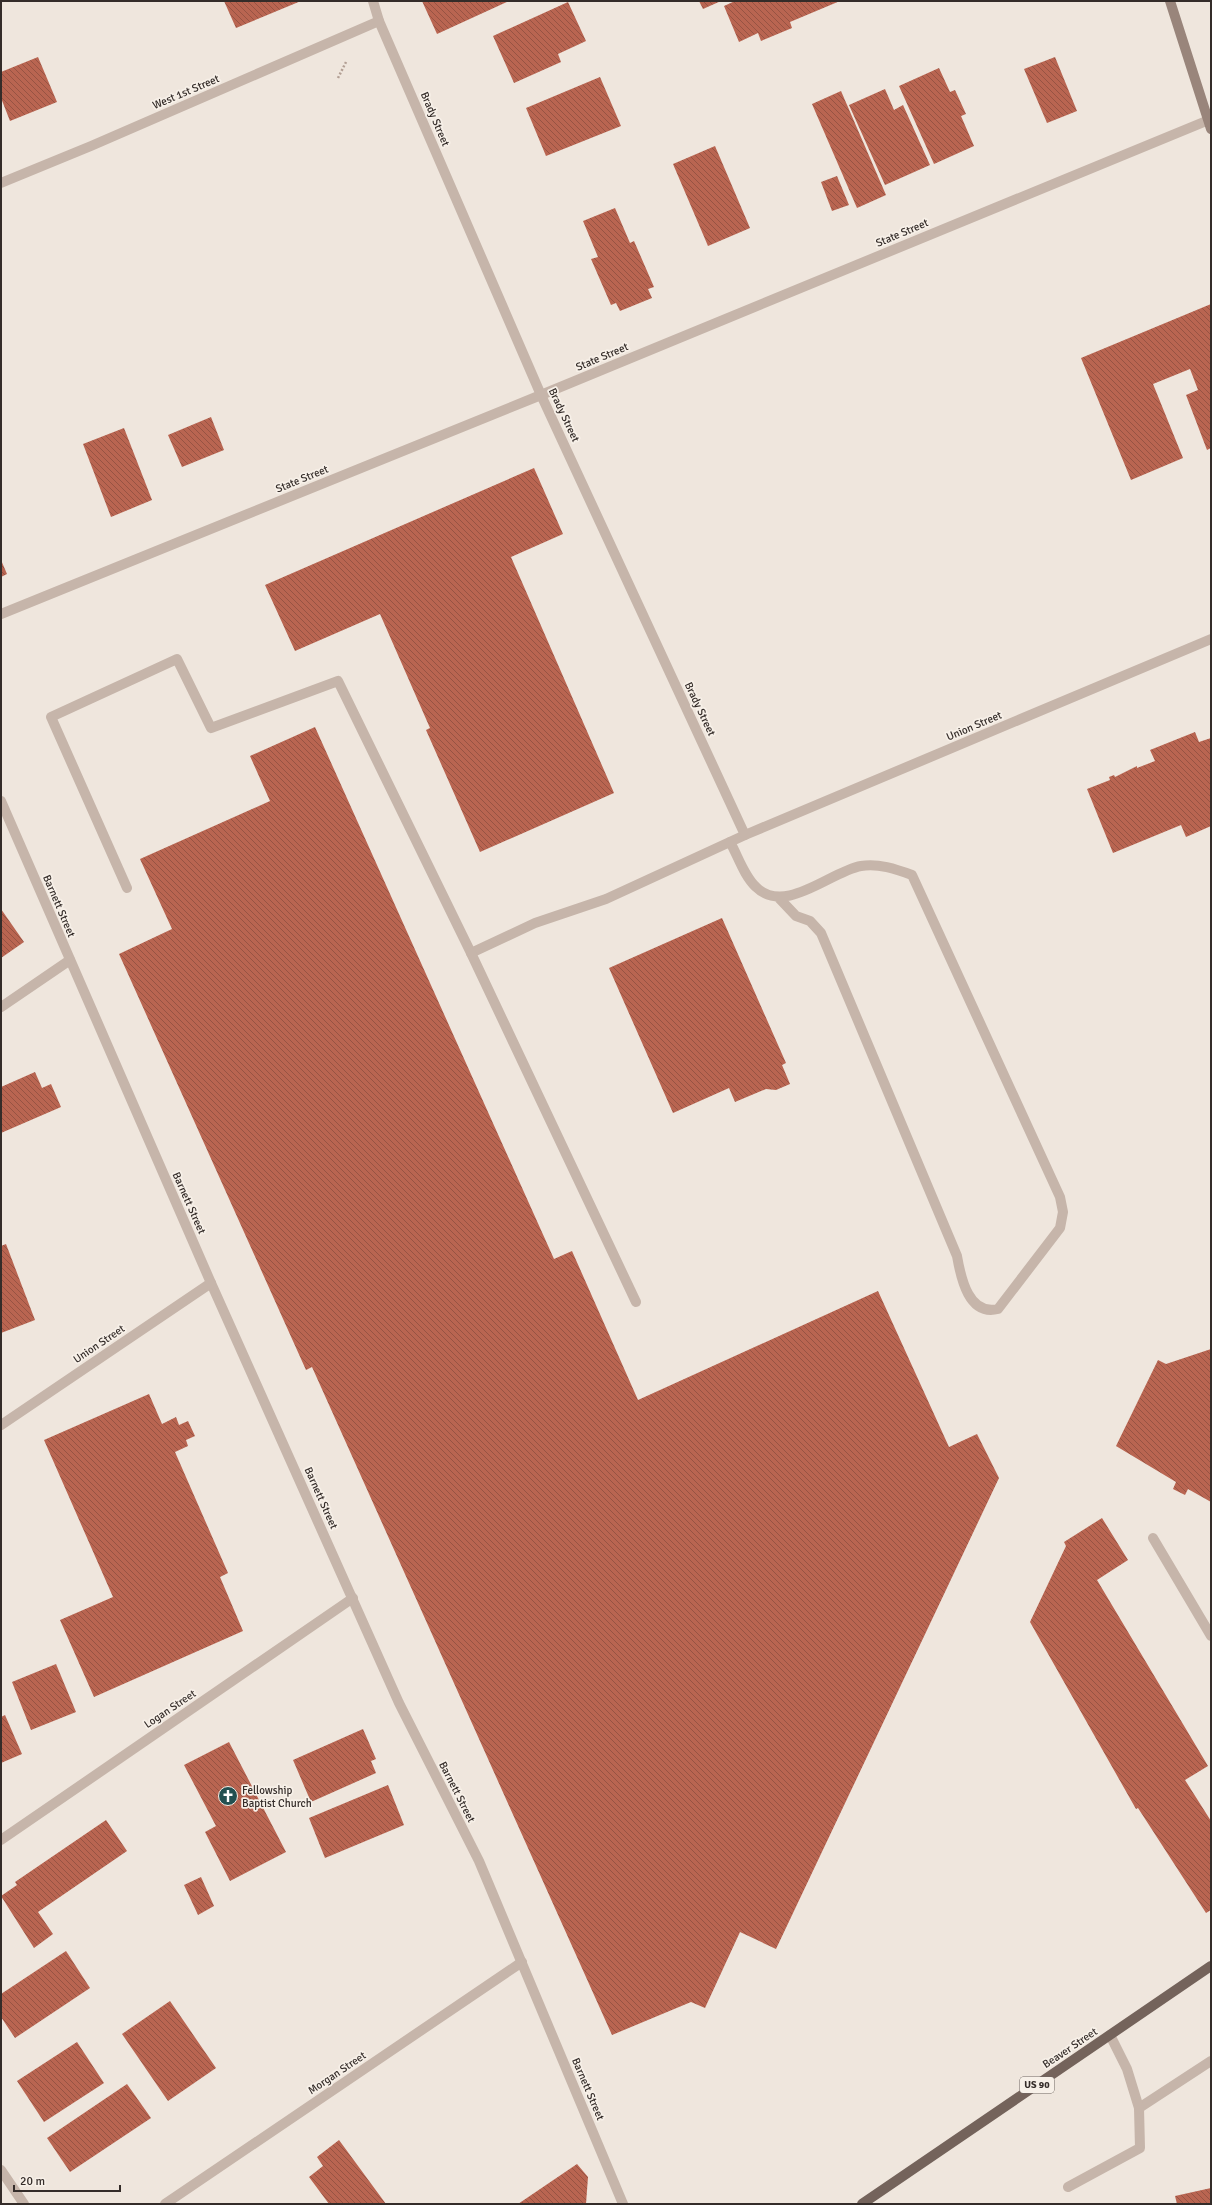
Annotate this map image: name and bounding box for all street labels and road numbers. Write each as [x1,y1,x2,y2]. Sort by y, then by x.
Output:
street label: West 1st Street [151,72,221,112]
street label: Brady Street [418,90,452,148]
street label: State Street [874,216,930,250]
street label: State Street [574,340,630,374]
street label: Brady Street [546,386,582,444]
street label: State Street [274,462,330,495]
street label: Brady Street [682,680,718,738]
street label: Union Street [944,708,1004,744]
street label: Barnett Street [40,873,78,939]
street label: Barnett Street [170,1170,209,1236]
street label: Union Street [71,1322,127,1366]
street label: Barnett Street [302,1465,341,1531]
street label: Logan Street [142,1687,198,1731]
street label: Barnett Street [436,1759,478,1825]
street label: Beaver Street [1040,2025,1100,2071]
street label: Morgan Street [306,2049,369,2097]
street label: Barnett Street [569,2056,607,2122]
road number: US 90 [1020,2077,1054,2093]

